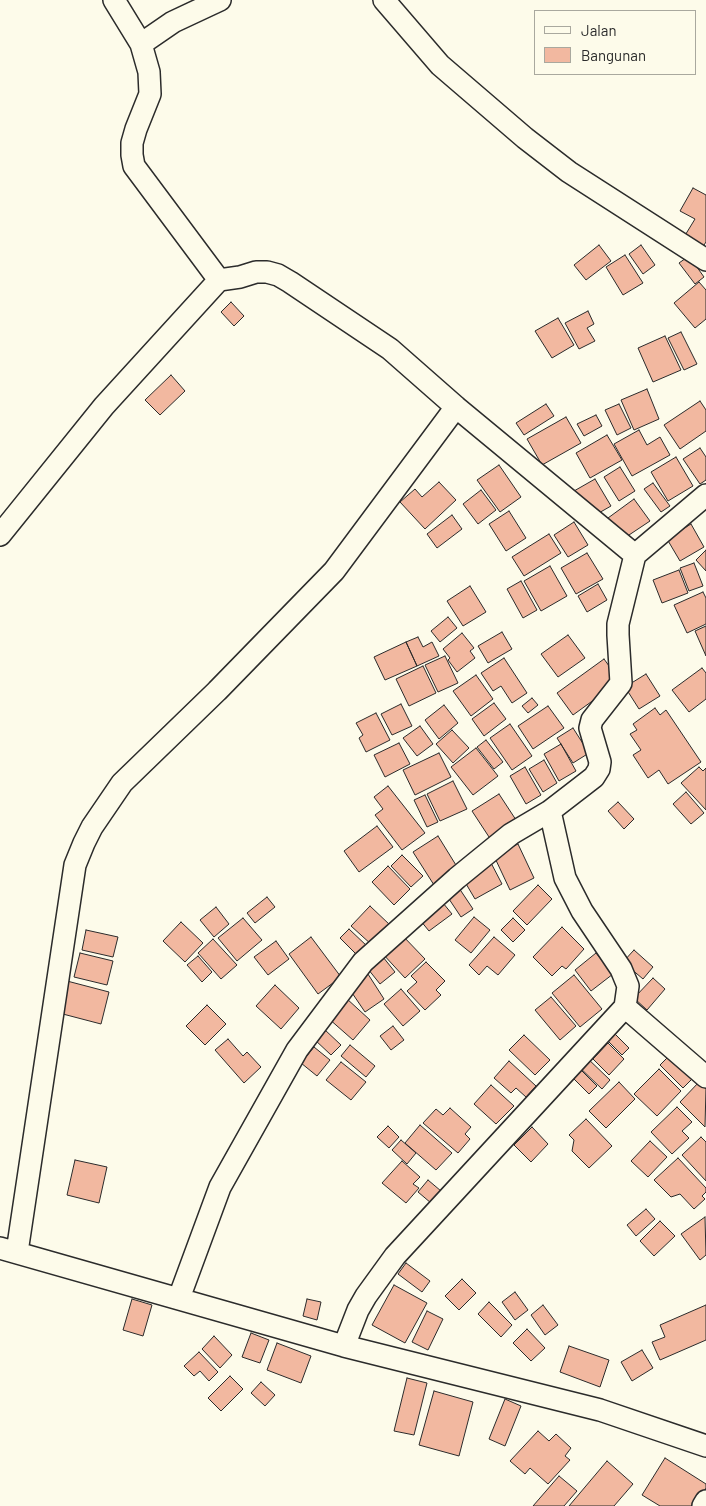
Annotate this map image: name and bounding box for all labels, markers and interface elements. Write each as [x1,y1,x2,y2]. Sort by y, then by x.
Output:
legend [534,10,696,75]
text: Jalan [581,21,617,39]
text: Bangunan [581,46,646,64]

